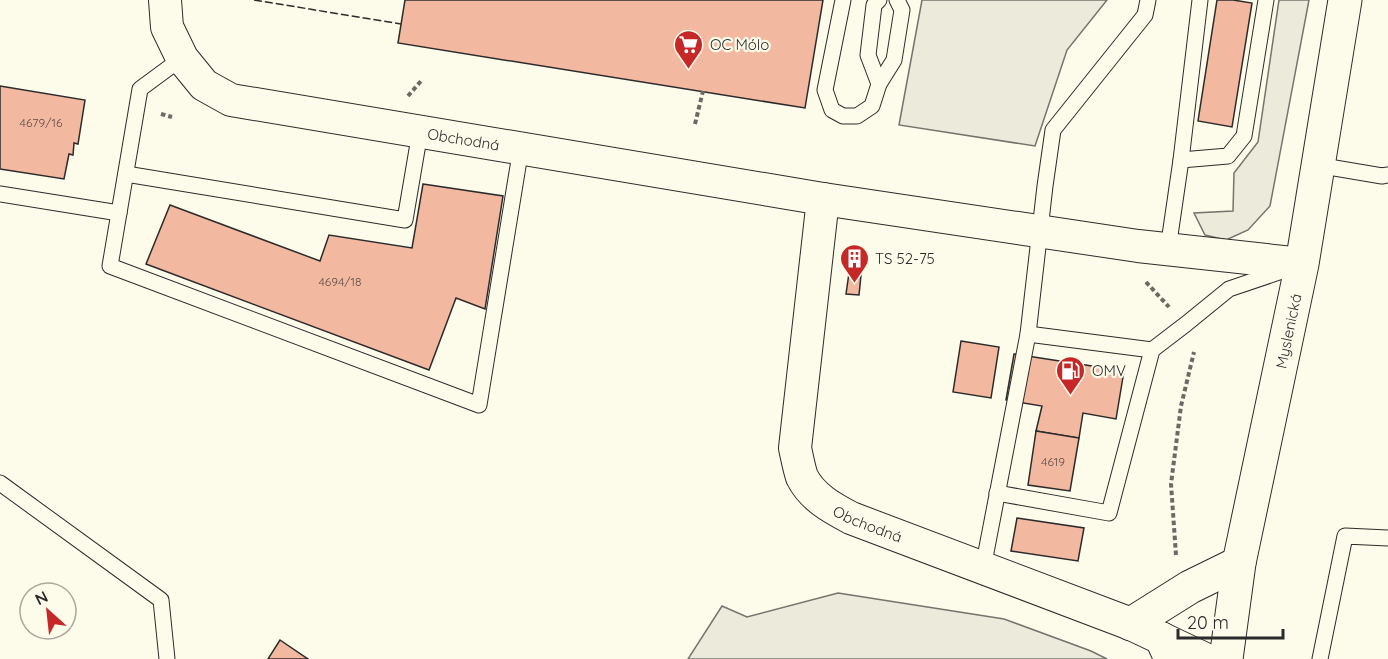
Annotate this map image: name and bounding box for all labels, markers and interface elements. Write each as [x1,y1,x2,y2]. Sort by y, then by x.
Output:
supermarket icon: OC Mólo [673,28,705,70]
place label: OC Mólo [710,35,769,54]
house number: 4679/16 [20,115,63,130]
street label: Obchodná [426,124,501,154]
building icon: TS 52-75 [838,242,870,284]
place label: TS 52-75 [875,249,935,268]
house number: 4694/18 [319,274,361,289]
street label: Myslenická [1271,292,1305,370]
fuel station icon: OMV [1055,354,1087,396]
place label: OMV [1092,361,1126,380]
house number: 4619 [1041,454,1065,469]
street label: Obchodná [830,501,905,546]
north arrow [18,581,78,641]
text: N [31,586,51,609]
scale bar [1178,602,1283,640]
text: 20 m [1187,611,1229,634]

